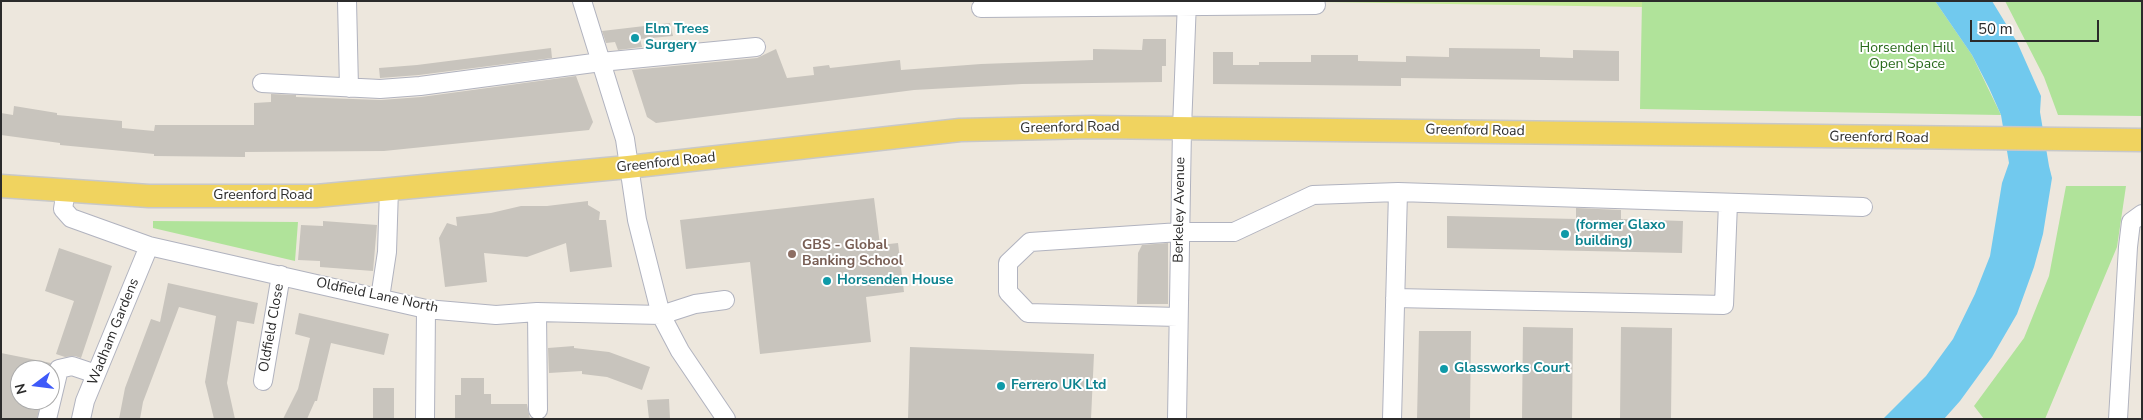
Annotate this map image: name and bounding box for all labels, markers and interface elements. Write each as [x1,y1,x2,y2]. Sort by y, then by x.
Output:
scale bar [1973,10,2102,42]
text: 50 m [1978,19,2013,39]
place label: Elm Trees Surgery [645,22,709,54]
marker: Elm Trees Surgery [629,32,641,44]
park label: Horsenden Hill Open Space [1860,41,1954,74]
street label: Greenford Road [1020,119,1120,137]
street label: Greenford Road [1425,122,1525,140]
street label: Greenford Road [1829,129,1929,147]
street label: Greenford Road [616,149,716,177]
street label: Berkeley Avenue [1171,157,1189,263]
street label: Greenford Road [213,188,313,204]
place label: (former Glaxo building) [1575,218,1666,250]
marker: (former Glaxo building) [1559,228,1571,240]
place label: GBS - Global Banking School [802,238,903,270]
marker: GBS - Global Banking School [786,248,798,260]
place label: Horsenden House [837,273,953,289]
street label: Oldfield Lane North [314,275,440,317]
marker: Horsenden House [821,275,833,287]
street label: Wadham Gardens [85,276,143,388]
street label: Oldfield Close [256,282,288,374]
north arrow [10,360,60,410]
place label: Glassworks Court [1454,361,1570,377]
marker: Glassworks Court [1438,363,1450,375]
place label: Ferrero UK Ltd [1011,378,1106,394]
marker: Ferrero UK Ltd [995,380,1007,392]
text: N [10,381,32,396]

